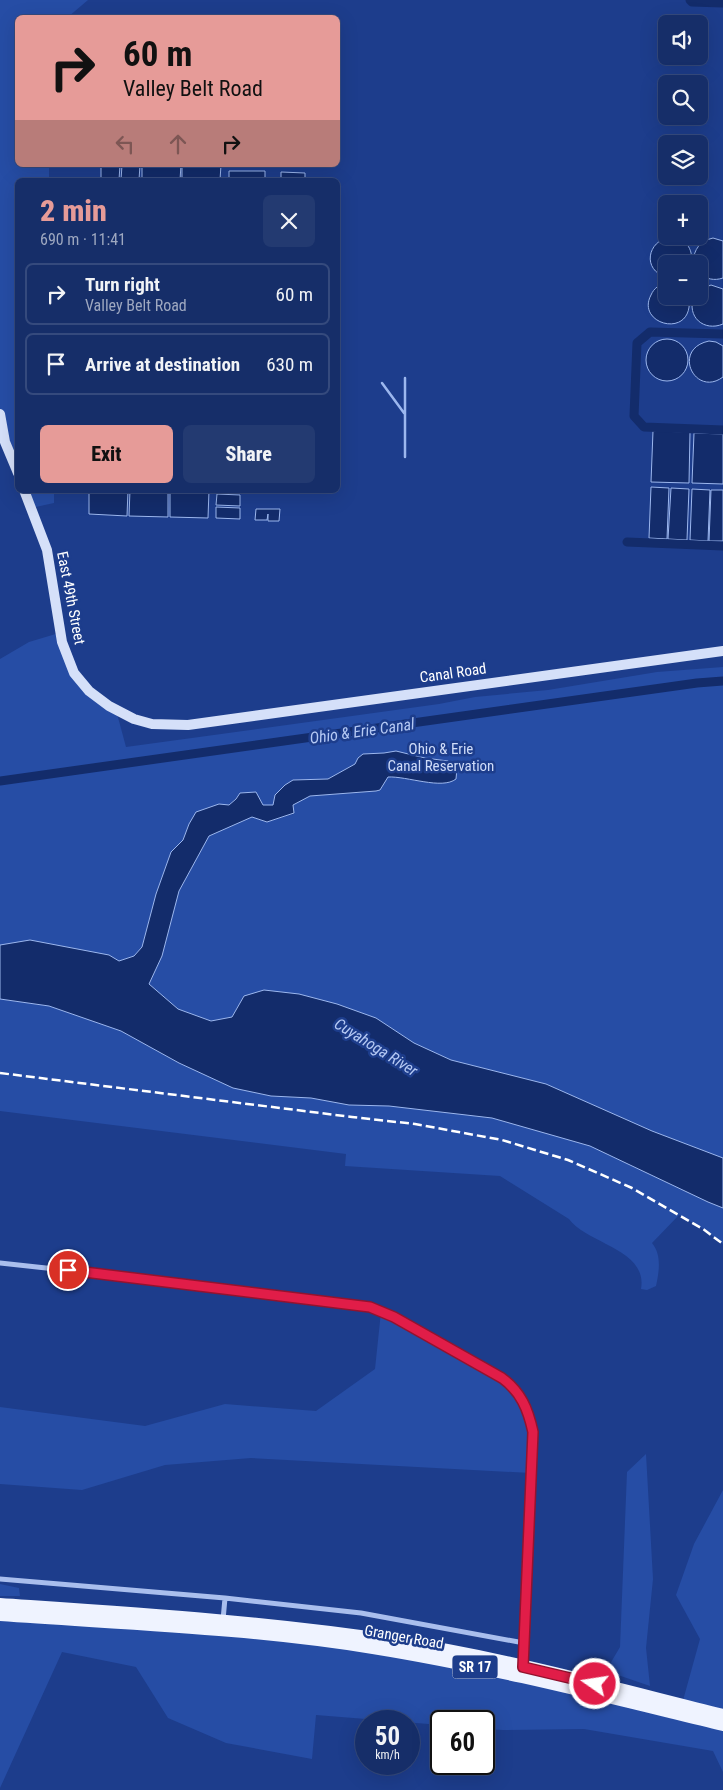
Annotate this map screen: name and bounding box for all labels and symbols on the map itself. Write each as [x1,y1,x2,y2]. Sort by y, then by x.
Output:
street label: East 49th Street [53,550,89,646]
street label: Canal Road [418,659,488,687]
water label: Ohio & Erie Canal [308,714,416,748]
park label: Ohio & Erie Canal Reservation [388,740,494,775]
water label: Cuyahoga River [331,1014,422,1081]
pin [47,1249,89,1291]
street label: Granger Road [363,1621,445,1653]
road number: SR 17 [452,1655,498,1678]
position arrow [568,1657,620,1709]
speed limit sign: 60 [430,1710,495,1775]

